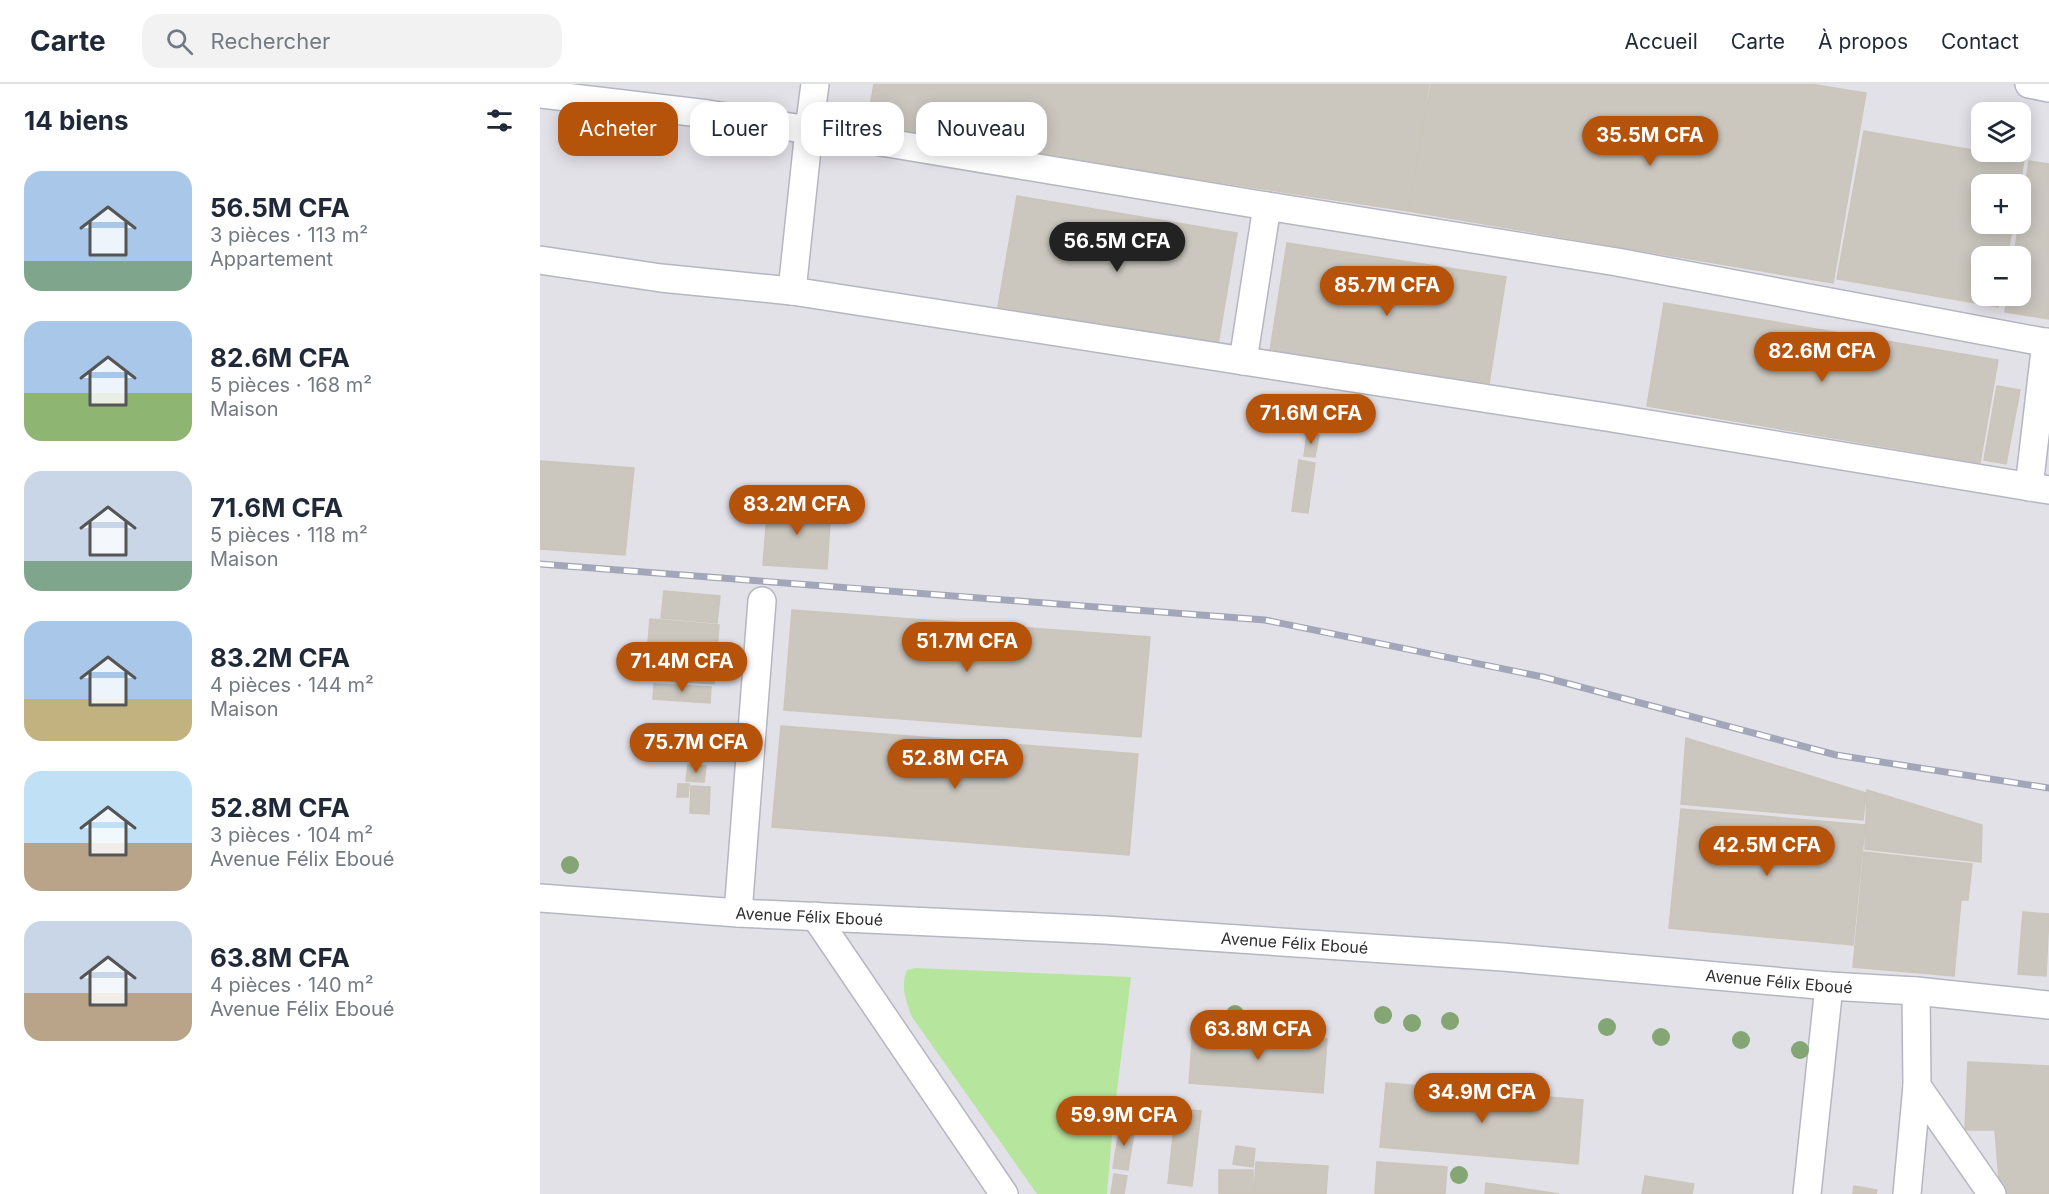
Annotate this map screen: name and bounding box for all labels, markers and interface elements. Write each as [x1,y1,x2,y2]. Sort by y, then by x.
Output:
search box [142,14,562,68]
text: Carte [30,24,106,58]
icon: search [163,25,196,58]
text: Rechercher [211,28,330,54]
text: Accueil [1624,29,1698,54]
text: Carte [1731,29,1785,54]
text: À propos [1818,29,1908,54]
text: Contact [1941,29,2019,54]
chip: Acheter [558,102,678,156]
chip: Louer [690,102,789,156]
chip: Filtres [801,102,904,156]
chip: Nouveau [916,102,1047,156]
map controls [1971,102,2031,306]
button: layers [1971,102,2031,162]
icon: filters [483,104,516,137]
text: 14 biens [24,105,129,136]
pin: 35.5M CFA [1581,116,1719,167]
text: 35.5M CFA [1596,123,1704,147]
button: + [1971,174,2031,234]
text: 56.5M CFA [210,192,350,223]
icon: home [72,195,144,267]
pin: 56.5M CFA [1048,222,1186,273]
text: 3 pièces · 113 m² [210,223,368,247]
text: 56.5M CFA [1063,229,1171,253]
button: − [1971,246,2031,306]
text: Appartement [210,247,333,271]
pin: 85.7M CFA [1318,266,1456,317]
text: 85.7M CFA [1334,273,1440,297]
pin: 82.6M CFA [1753,332,1891,383]
text: 82.6M CFA [1768,339,1876,363]
text: 82.6M CFA [210,342,350,373]
icon: home [72,345,144,417]
text: 5 pièces · 168 m² [210,373,372,397]
pin: 71.6M CFA [1242,394,1380,445]
text: Maison [210,397,279,421]
text: 71.6M CFA [1260,401,1362,425]
pin: 83.2M CFA [728,485,866,536]
text: 71.6M CFA [210,492,343,523]
text: 83.2M CFA [743,492,851,516]
icon: home [72,495,144,567]
text: 5 pièces · 118 m² [210,523,368,547]
text: Maison [210,547,279,571]
pin: 51.7M CFA [898,622,1036,673]
text: 51.7M CFA [916,629,1018,653]
text: 83.2M CFA [210,642,350,673]
pin: 71.4M CFA [613,642,751,693]
icon: home [72,645,144,717]
text: 71.4M CFA [630,649,734,673]
text: 4 pièces · 144 m² [210,673,374,697]
text: Maison [210,697,279,721]
pin: 75.7M CFA [627,723,765,774]
text: 75.7M CFA [644,730,748,754]
pin: 52.8M CFA [886,739,1024,790]
text: 52.8M CFA [901,746,1009,770]
text: 52.8M CFA [210,792,350,823]
icon: home [72,795,144,867]
text: 3 pièces · 104 m² [210,823,373,847]
pin: 42.5M CFA [1698,826,1836,877]
text: 42.5M CFA [1713,833,1821,857]
text: Avenue Félix Eboué [210,847,395,871]
street label: Avenue Félix Eboué [735,903,884,930]
street label: Avenue Félix Eboué [1220,928,1369,958]
text: 63.8M CFA [210,942,350,973]
icon: home [72,945,144,1017]
street label: Avenue Félix Eboué [1705,965,1853,997]
text: 4 pièces · 140 m² [210,973,374,997]
text: Avenue Félix Eboué [210,997,395,1021]
pin: 63.8M CFA [1189,1010,1327,1061]
text: 63.8M CFA [1204,1017,1312,1041]
pin: 34.9M CFA [1413,1073,1551,1124]
text: 34.9M CFA [1428,1080,1536,1104]
pin: 59.9M CFA [1055,1096,1193,1147]
text: 59.9M CFA [1070,1103,1178,1127]

